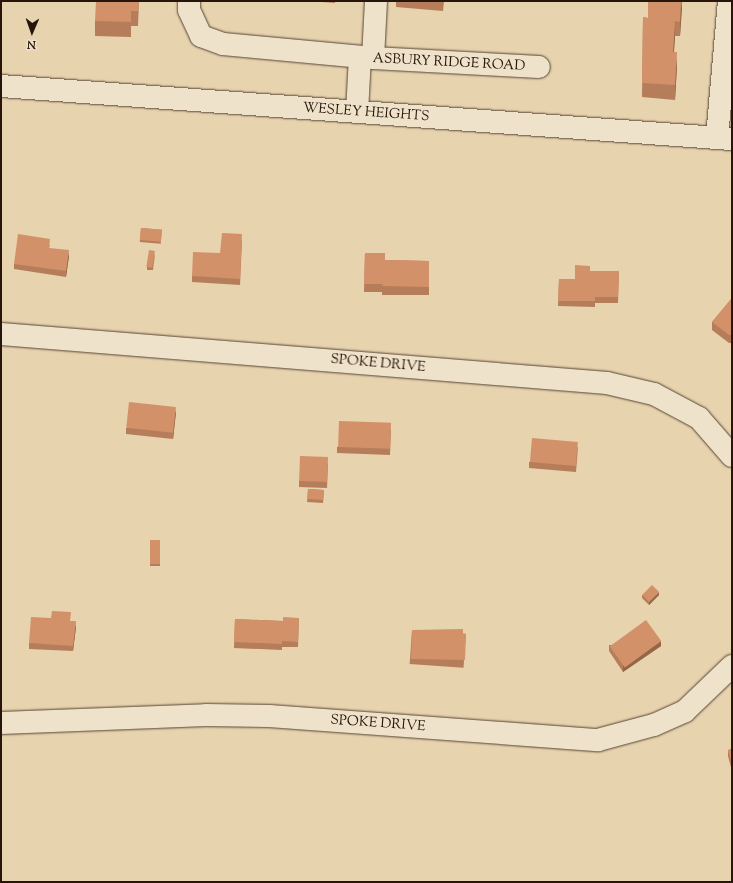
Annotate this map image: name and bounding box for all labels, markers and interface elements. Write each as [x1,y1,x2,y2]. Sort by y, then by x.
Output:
north arrow [12,12,52,52]
text: N [27,36,36,52]
street label: ASBURY RIDGE ROAD [372,51,526,75]
street label: WESLEY HEIGHTS [302,100,430,126]
street label: SPOKE DRIVE [330,351,426,377]
street label: SPOKE DRIVE [330,712,426,736]

